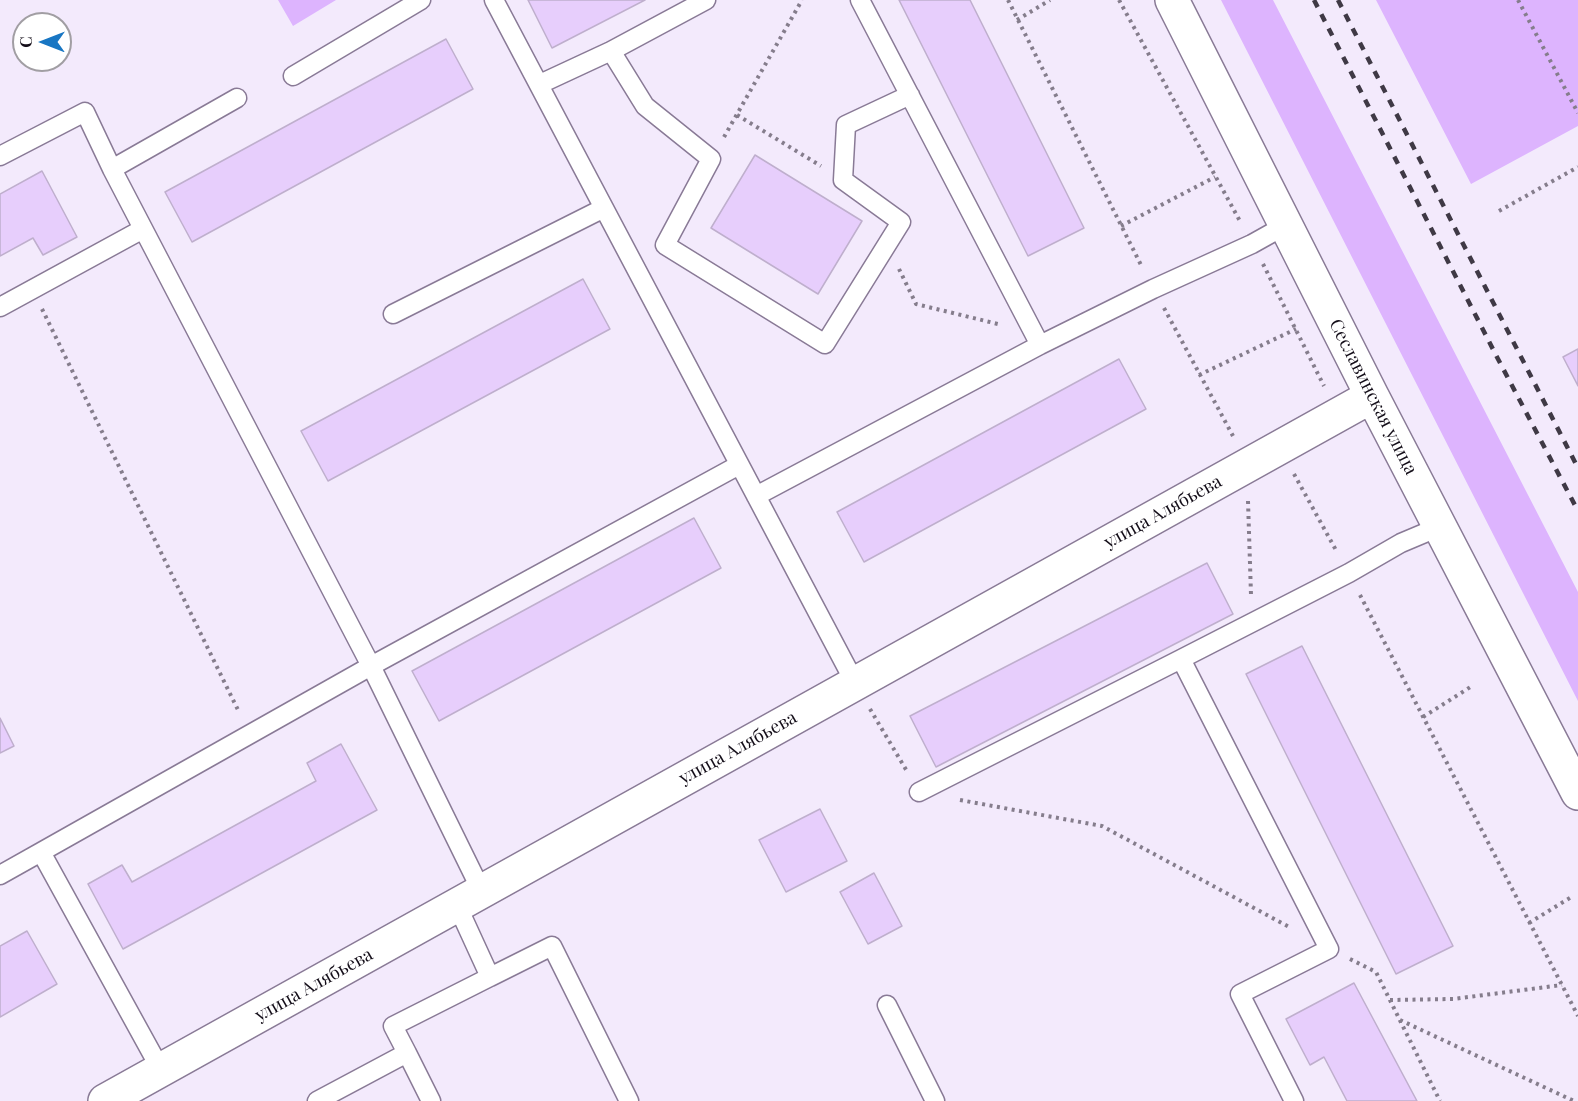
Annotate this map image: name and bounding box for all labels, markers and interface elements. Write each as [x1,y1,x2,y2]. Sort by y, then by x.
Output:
north arrow [12,12,72,72]
text: С [15,36,36,48]
street label: Сеславинская улица [1324,316,1422,478]
street label: улица Алябьева [1100,471,1226,553]
street label: улица Алябьева [675,707,801,789]
street label: улица Алябьева [251,944,377,1026]

